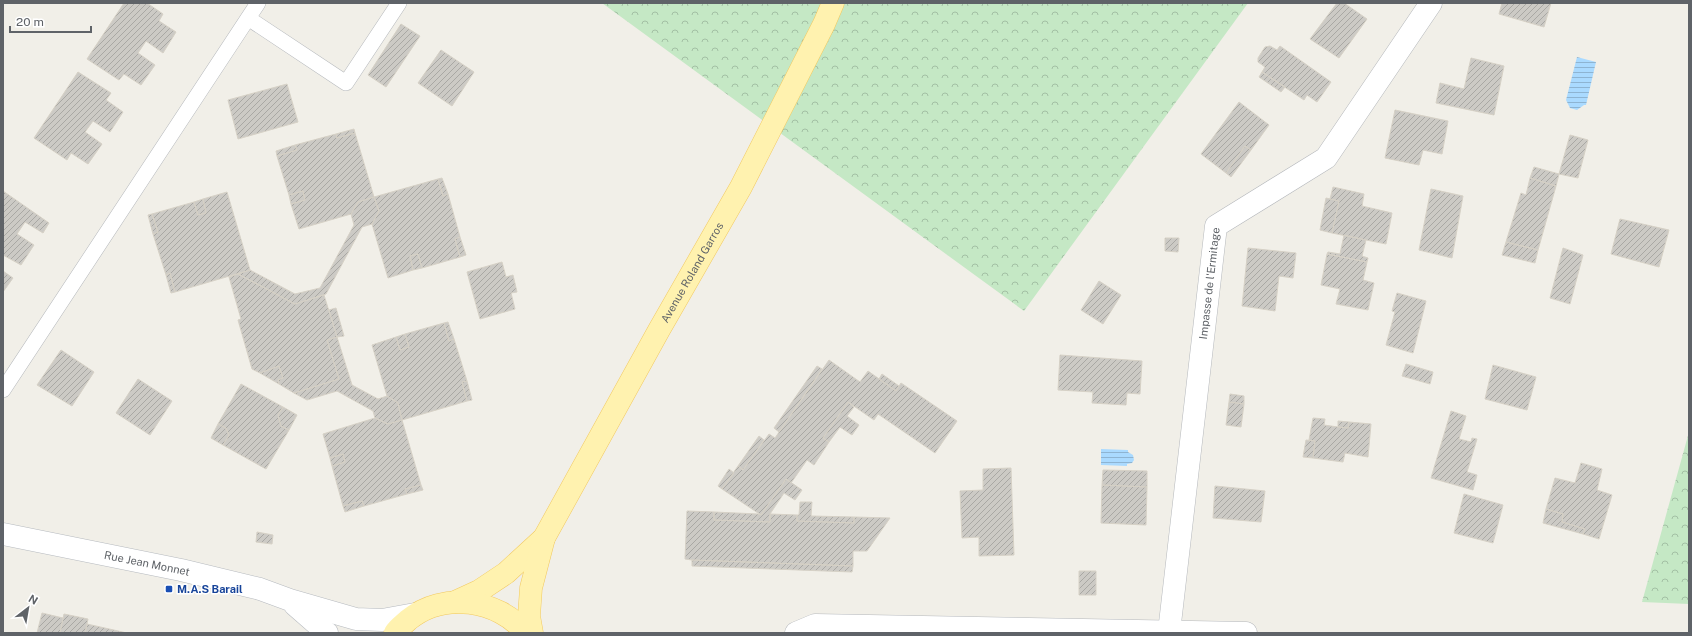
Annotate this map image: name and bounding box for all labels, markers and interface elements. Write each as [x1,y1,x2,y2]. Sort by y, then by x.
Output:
scale bar [10,8,91,34]
text: 20 m [16,15,44,29]
street label: Avenue Roland Garros [659,220,726,325]
street label: Impasse de l'Ermitage [1197,227,1222,340]
street label: Rue Jean Monnet [103,549,191,578]
place label: M.A.S Barail [177,583,243,595]
marker: M.A.S Barail [164,584,174,594]
north arrow [8,588,48,628]
text: N [26,592,40,607]

